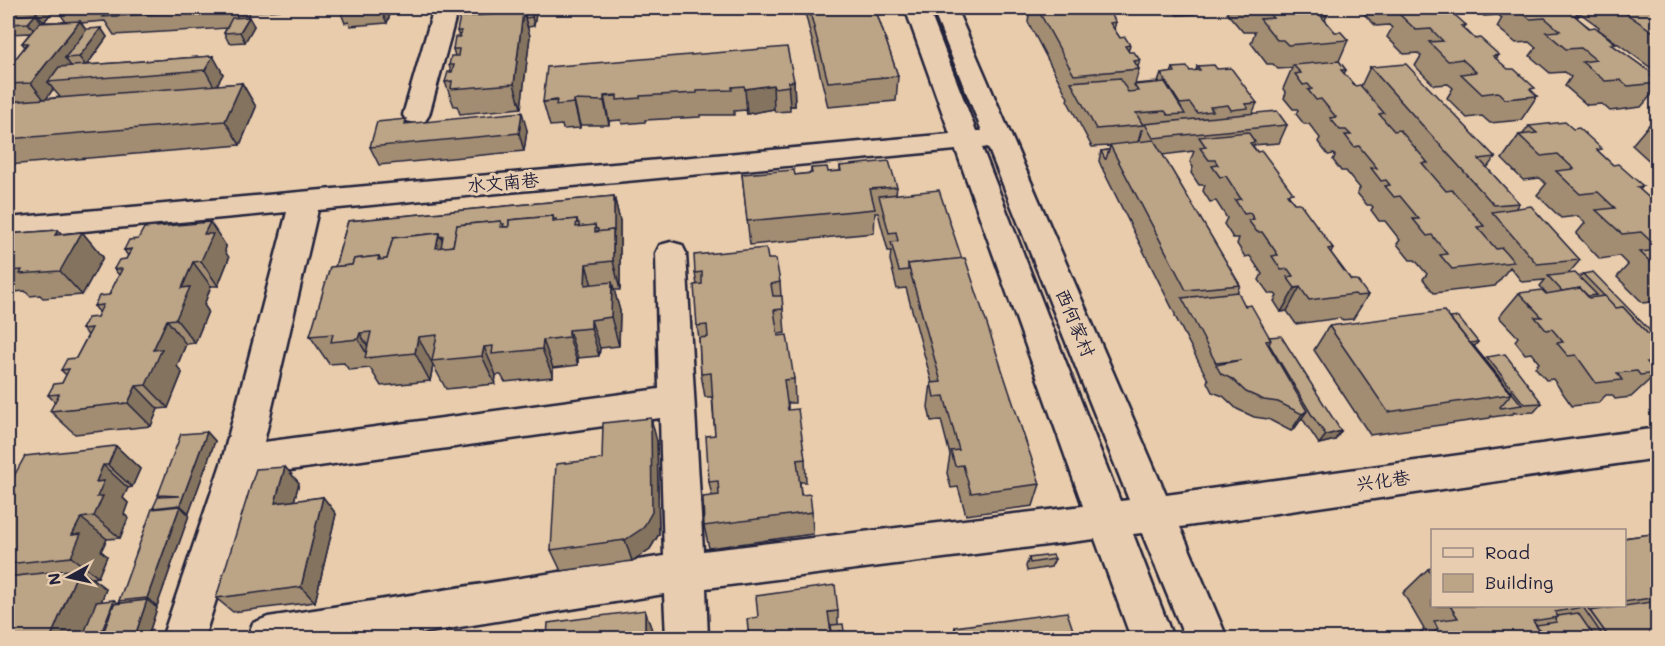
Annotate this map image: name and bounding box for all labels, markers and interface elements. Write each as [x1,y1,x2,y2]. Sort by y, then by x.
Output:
street label: 水文南巷 [466,167,540,197]
street label: 西何家村 [1051,285,1101,360]
street label: 兴化巷 [1354,464,1411,496]
legend [1431,529,1626,607]
text: Road [1485,540,1530,564]
north arrow [39,547,99,607]
text: Building [1485,570,1553,594]
text: N [42,572,65,587]

